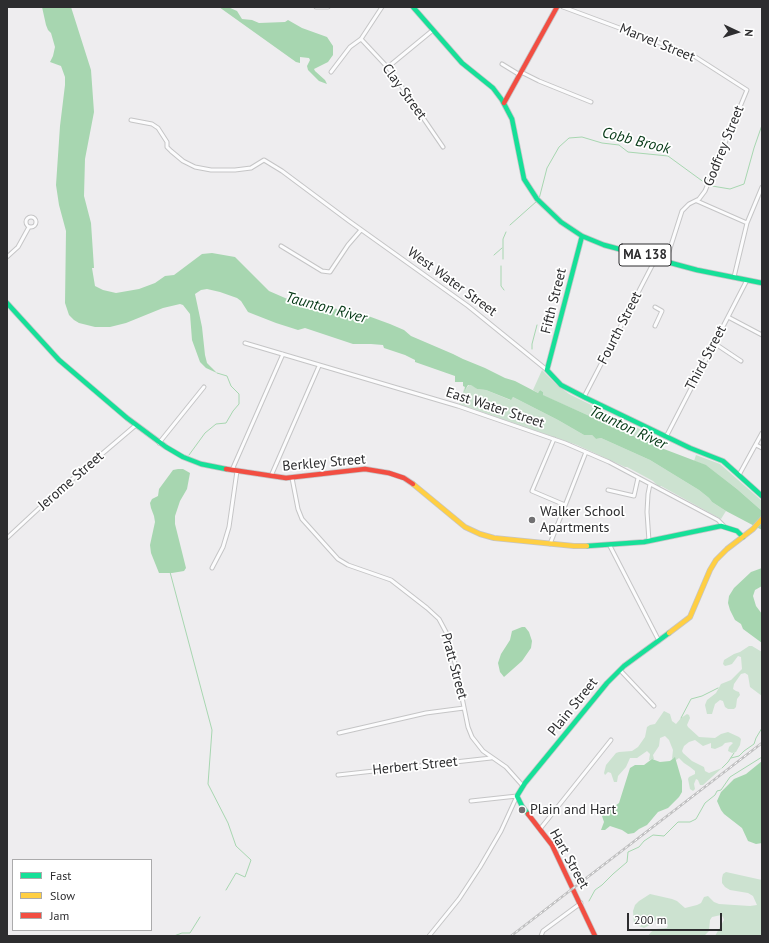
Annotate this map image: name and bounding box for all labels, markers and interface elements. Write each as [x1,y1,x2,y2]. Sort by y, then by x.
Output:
north arrow [717,12,757,52]
street label: Marvel Street [617,20,697,66]
text: N [742,29,756,37]
street label: Clay Street [378,61,430,123]
street label: Godfrey Street [700,103,748,189]
water label: Cobb Brook [600,124,672,158]
street label: West Water Street [404,244,500,320]
road number: MA 138 [619,244,671,266]
street label: Fifth Street [538,266,570,336]
water label: Taunton River [283,288,369,328]
street label: Fourth Street [594,289,646,367]
street label: Third Street [682,323,730,393]
street label: East Water Street [444,384,546,432]
water label: Taunton River [586,402,670,454]
street label: Jerome Street [35,448,107,514]
street label: Berkley Street [282,451,366,475]
place label: Walker School Apartments [540,504,625,536]
marker: Walker School Apartments [527,515,537,525]
street label: Pratt Street [437,631,471,701]
street label: Plain Street [545,675,601,739]
street label: Herbert Street [372,753,458,779]
place label: Plain and Hart [530,802,616,818]
marker: Plain and Hart [517,805,527,815]
street label: Hart Street [546,826,592,892]
legend [12,859,152,931]
text: Fast [50,868,71,883]
text: Slow [50,888,75,903]
scale bar [629,905,724,931]
text: Jam [50,908,69,923]
text: 200 m [634,912,667,927]

